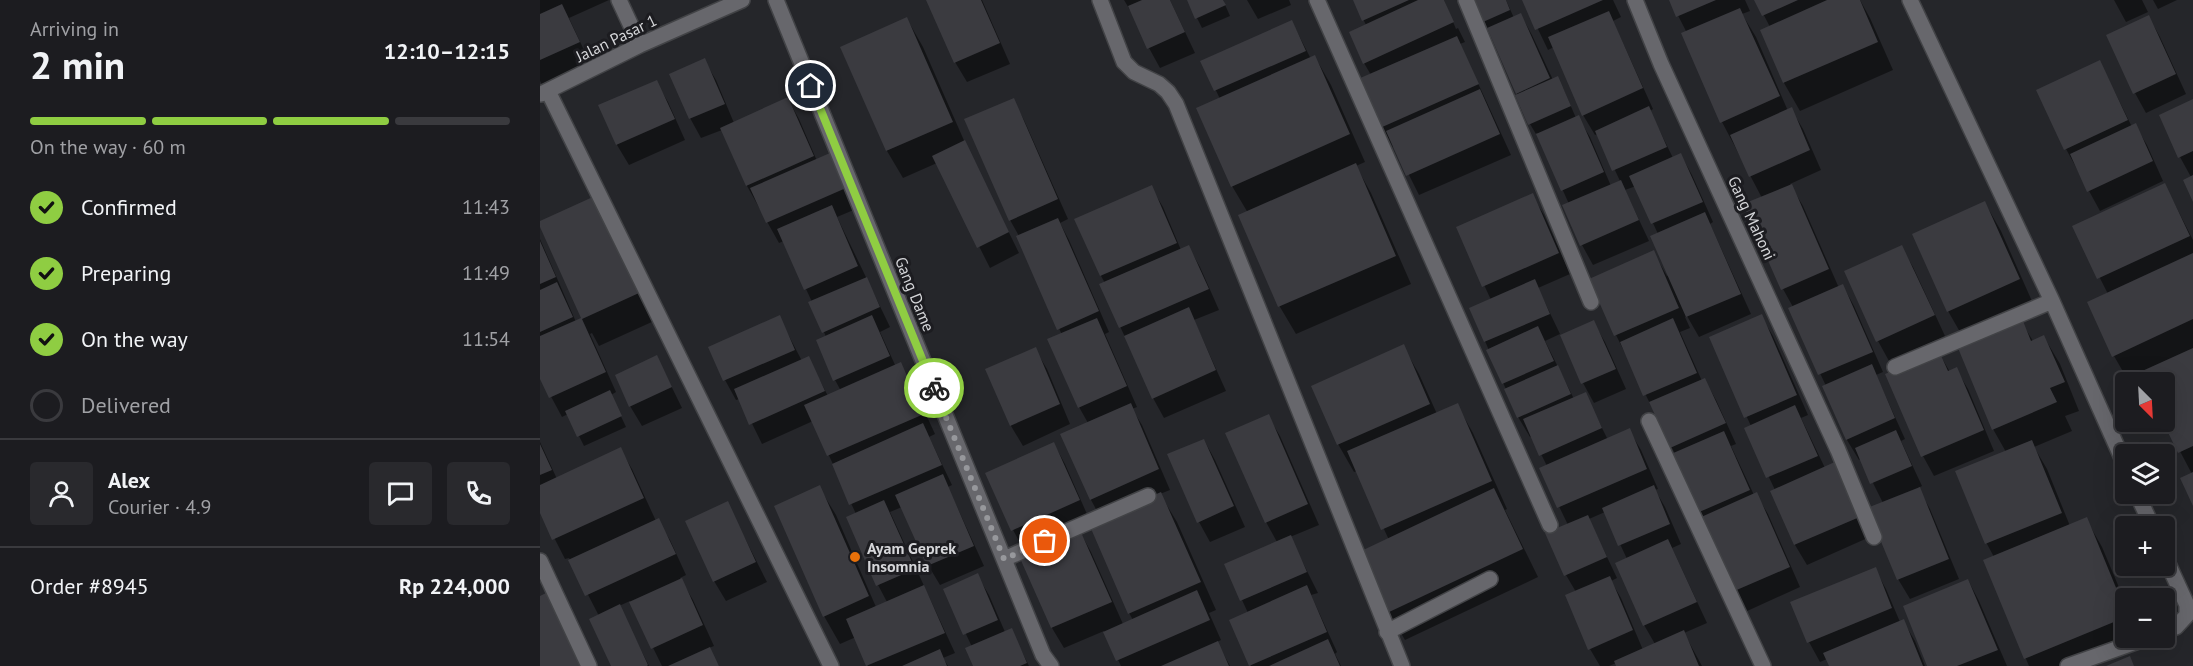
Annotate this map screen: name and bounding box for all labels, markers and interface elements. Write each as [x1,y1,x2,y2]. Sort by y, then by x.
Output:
street label: Jalan Pasar 1 [571,10,660,67]
text: Arriving in [30,16,119,42]
text: 12:10–12:15 [384,37,510,65]
text: 2 min [30,39,125,90]
pin [785,60,836,111]
icon: home [794,69,827,102]
text: On the way · 60 m [30,134,186,160]
street label: Gang Mahoni [1724,173,1780,263]
icon: check [30,191,63,224]
text: Confirmed [81,193,177,221]
text: 11:43 [462,194,510,220]
street label: Gang Dame [891,254,939,334]
icon: check [30,257,63,290]
text: Preparing [81,259,171,287]
text: 11:49 [462,260,510,286]
icon: check [30,323,63,356]
text: On the way [81,325,188,353]
text: 11:54 [462,326,510,352]
courier [904,358,964,418]
icon: bike [918,372,951,405]
north arrow [2115,372,2175,432]
map controls [2115,372,2175,648]
text: Delivered [81,391,171,419]
button: layers [2115,444,2175,504]
button: person [30,462,93,525]
button: chat [369,462,432,525]
button: phone [447,462,510,525]
text: Alex [108,466,150,494]
text: Courier · 4.9 [108,494,211,520]
pin [1019,515,1070,566]
button: + [2115,516,2175,576]
icon: bag [1028,524,1061,557]
place label: Ayam Geprek Insomnia [867,538,956,576]
marker: Ayam Geprek Insomnia [848,550,862,564]
text: Order #8945 [30,572,149,600]
text: Rp 224,000 [399,572,510,600]
button: − [2115,588,2175,648]

